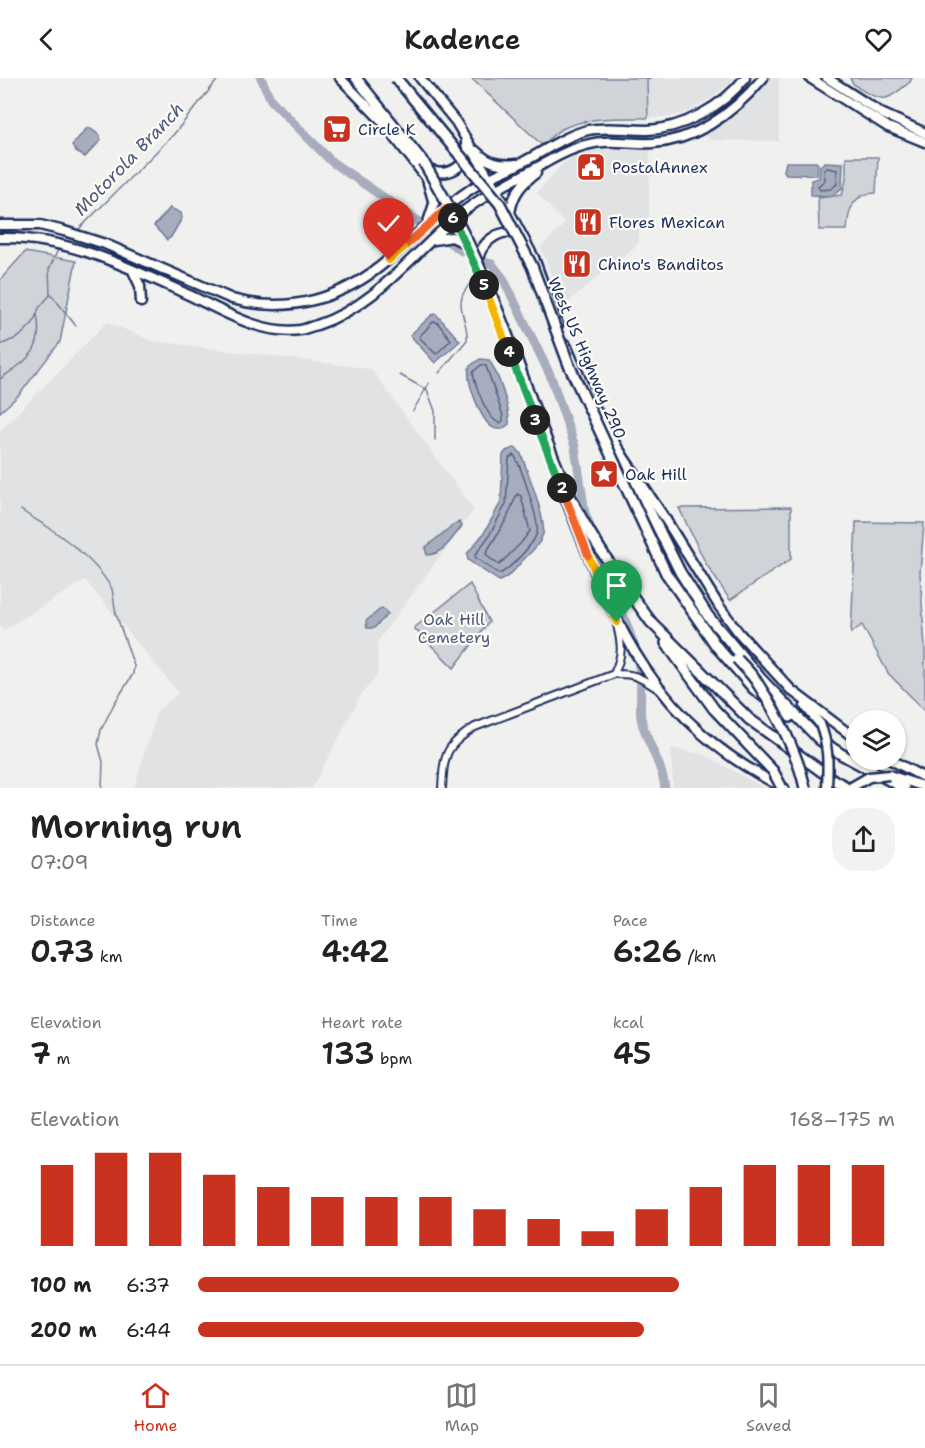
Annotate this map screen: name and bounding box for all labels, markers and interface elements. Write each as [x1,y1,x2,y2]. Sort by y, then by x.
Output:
text: Kadence [404,21,521,58]
icon: back [30,23,63,56]
icon: heart [862,23,895,56]
water label: Motorola Branch [69,97,189,221]
supermarket icon: Circle K [321,113,353,145]
place label: Circle K [358,119,417,140]
public building icon: PostalAnnex [575,151,607,183]
place label: PostalAnnex [612,157,708,178]
pin [363,198,414,260]
pin: 6 [438,203,468,233]
restaurant icon: Flores Mexican [572,206,604,238]
icon: check [372,207,405,240]
text: 6 [447,207,459,228]
place label: Flores Mexican [609,212,725,233]
restaurant icon: Chino's Banditos [561,248,593,280]
place label: Chino's Banditos [598,254,724,275]
pin: 5 [469,270,499,300]
text: 5 [479,274,489,295]
street label: West US Highway 290 [543,274,631,442]
pin: 4 [494,337,524,367]
text: 4 [503,341,515,362]
pin: 3 [520,405,550,435]
text: 3 [529,409,541,430]
place icon: Oak Hill [588,458,620,490]
place label: Oak Hill [625,464,687,485]
pin: 2 [547,473,577,503]
text: 2 [556,477,568,498]
pin [591,560,642,622]
icon: arrive [600,569,633,602]
park label: Oak Hill Cemetery [418,609,490,648]
map controls [846,710,906,770]
button: layers [846,710,906,770]
text: Morning run [30,804,242,849]
button: share [832,808,895,871]
text: 07:09 [30,849,88,875]
text: Distance [30,910,96,931]
text: Time [321,910,358,931]
text: Pace [613,910,648,931]
text: 0.73 [30,931,94,972]
text: 4:42 [321,931,390,972]
text: 6:26 [613,931,682,972]
text: km [94,946,123,967]
text: /km [682,946,716,967]
text: Elevation [30,1012,102,1033]
text: Heart rate [321,1012,403,1033]
text: kcal [613,1012,644,1033]
text: 7 [30,1033,51,1074]
text: 133 [321,1033,375,1074]
text: 45 [613,1033,651,1074]
text: m [51,1048,70,1069]
text: bpm [375,1048,412,1069]
text: Elevation [30,1106,120,1132]
text: 168–175 m [789,1106,895,1132]
text: 100 m [30,1272,92,1298]
text: 6:37 [126,1272,170,1298]
text: 200 m [30,1317,97,1343]
text: 6:44 [126,1317,171,1343]
tab: Home [134,1379,178,1436]
tab: Map [445,1379,479,1436]
tab: Saved [746,1379,791,1436]

